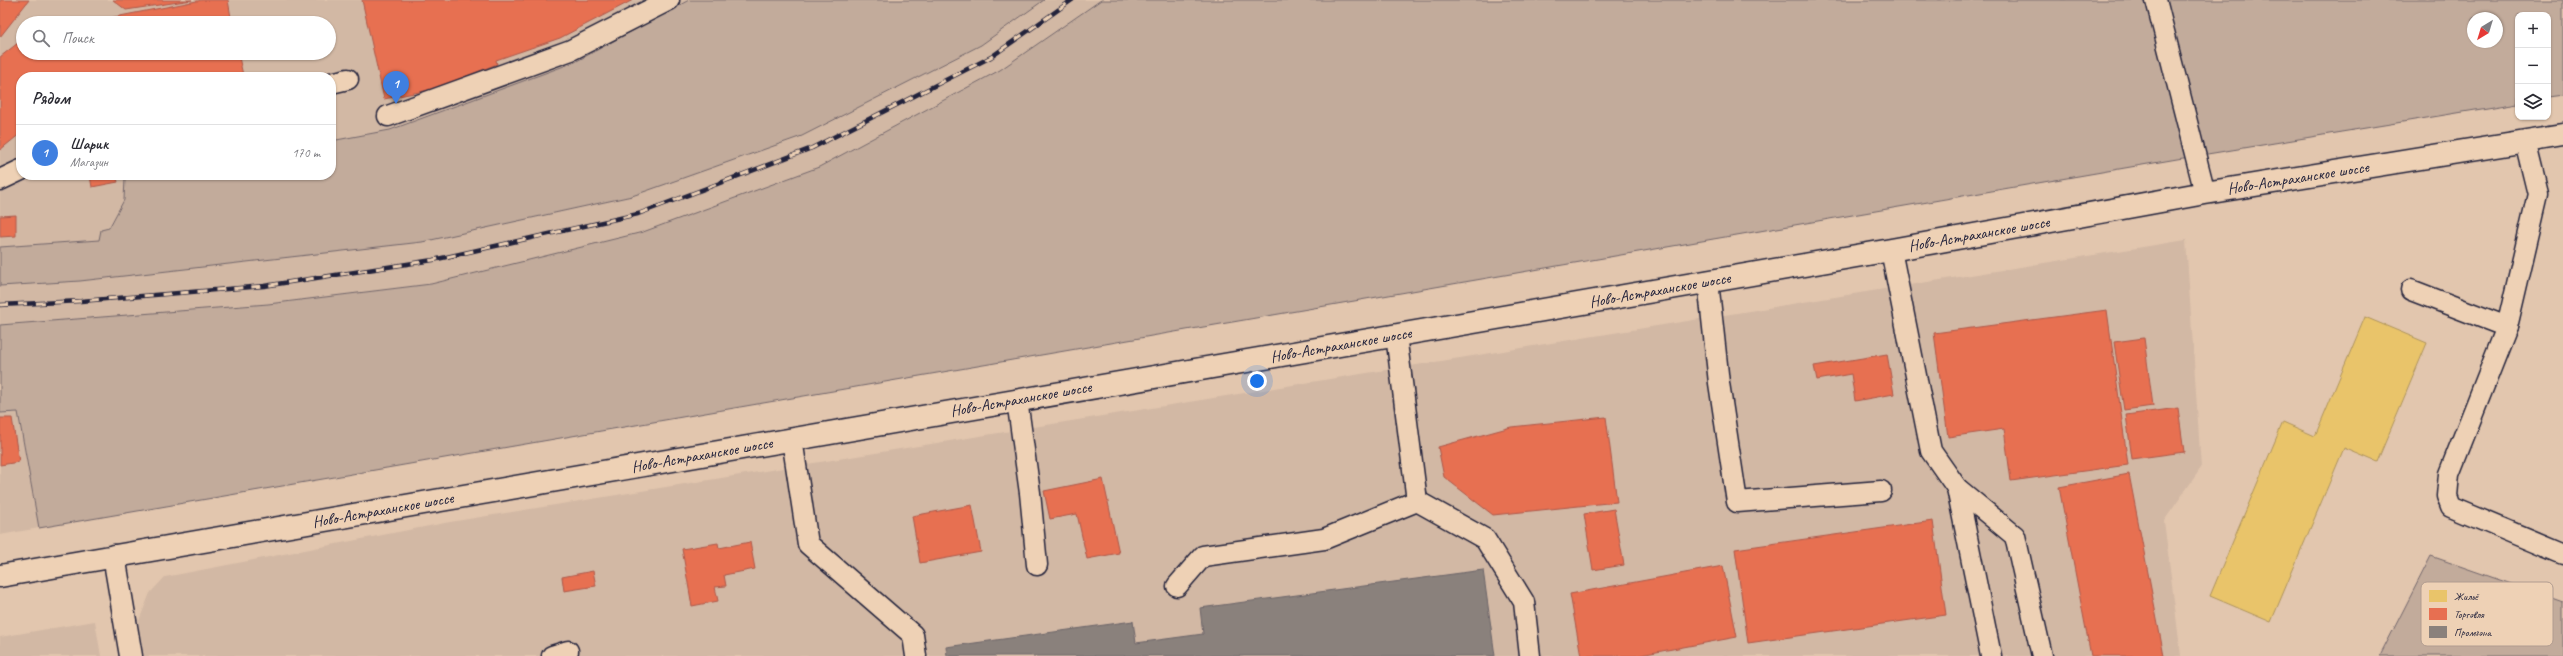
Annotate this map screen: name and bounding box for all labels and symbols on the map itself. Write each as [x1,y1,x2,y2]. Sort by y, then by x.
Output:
north arrow [2467,12,2503,48]
pin: 1 [383,71,409,104]
street label: Ново-Астраханское шоссе [2226,157,2372,199]
street label: Ново-Астраханское шоссе [1907,211,2053,256]
street label: Ново-Астраханское шоссе [1588,267,1734,312]
street label: Ново-Астраханское шоссе [1269,322,1415,367]
your location [1247,371,1267,391]
street label: Ново-Астраханское шоссе [949,376,1095,421]
street label: Ново-Астраханское шоссе [630,432,776,477]
street label: Ново-Астраханское шоссе [311,487,457,532]
legend [2421,582,2553,646]
text: Жильё [2454,589,2480,603]
text: Торговля [2454,607,2485,621]
text: Промзона [2454,625,2493,639]

